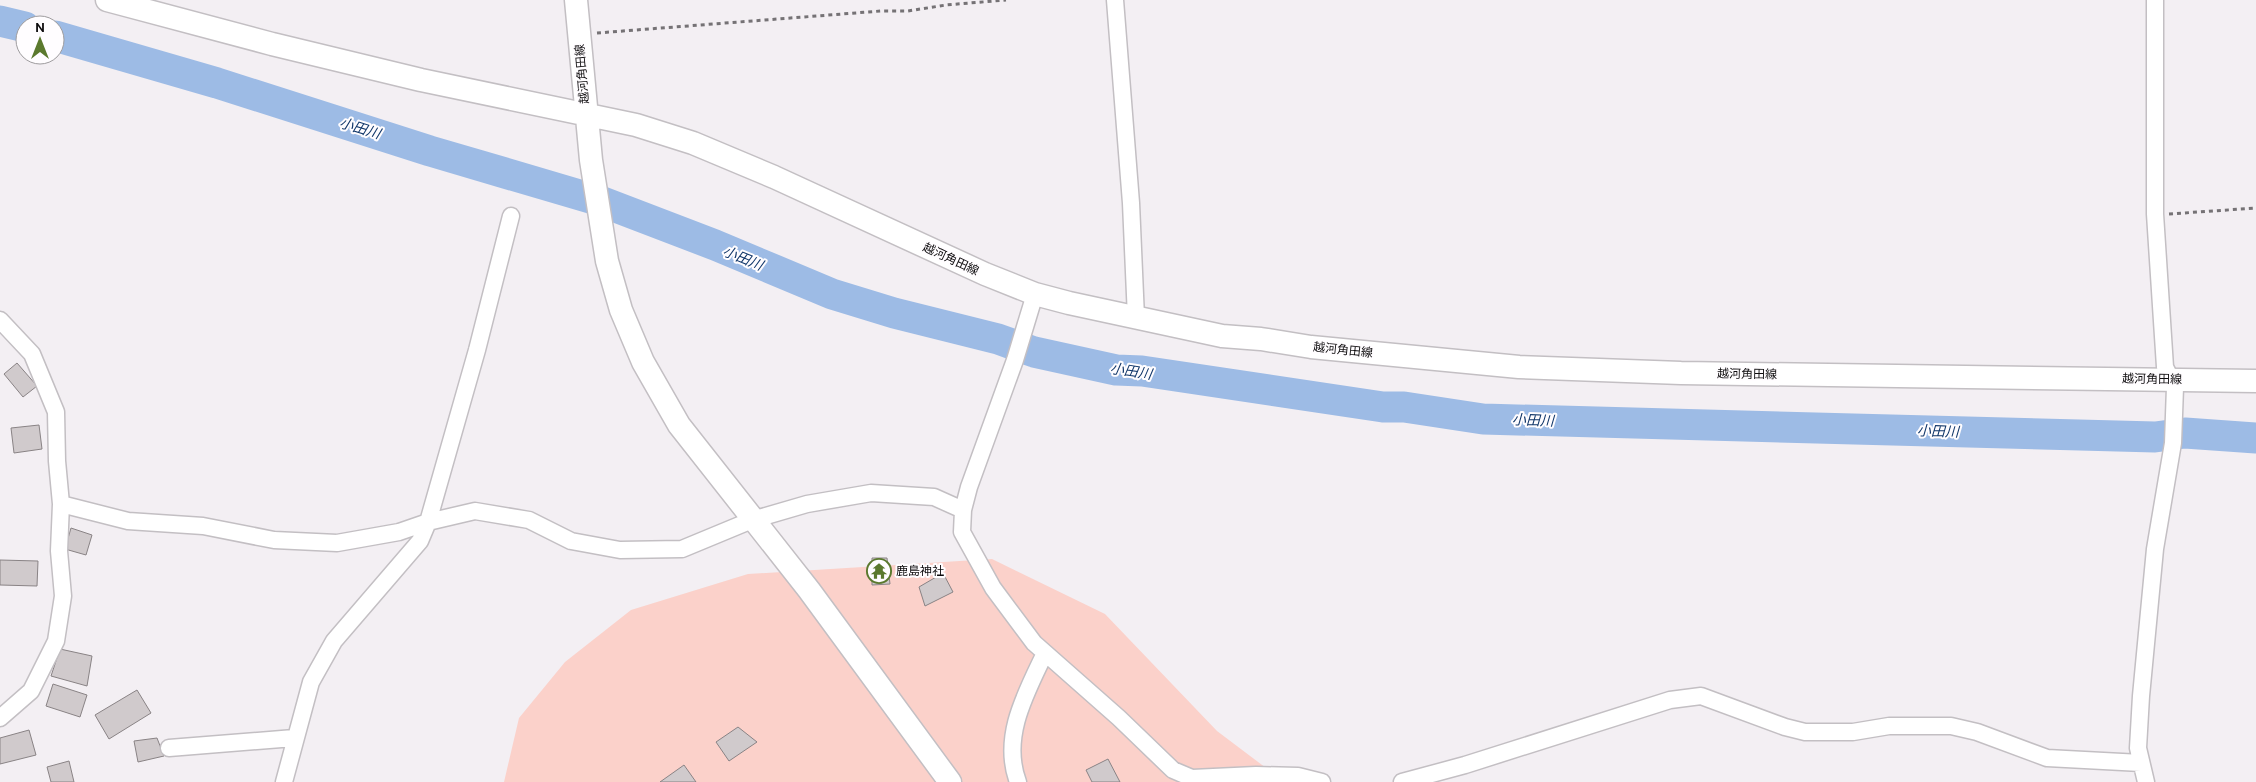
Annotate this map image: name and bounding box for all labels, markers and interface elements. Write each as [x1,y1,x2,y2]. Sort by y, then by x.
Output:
north arrow [15,15,65,65]
text: N [35,20,45,37]
street label: 越河角田線 [572,43,594,105]
water label: 小田川 [337,115,384,144]
street label: 越河角田線 [920,240,981,280]
water label: 小田川 [720,244,767,276]
street label: 越河角田線 [1312,340,1374,362]
water label: 小田川 [1109,361,1155,384]
street label: 越河角田線 [1717,366,1777,384]
street label: 越河角田線 [2122,371,2182,389]
water label: 小田川 [1512,412,1556,431]
water label: 小田川 [1917,423,1961,442]
temple icon: 鹿島神社 [866,558,892,584]
place label: 鹿島神社 [896,564,944,580]

